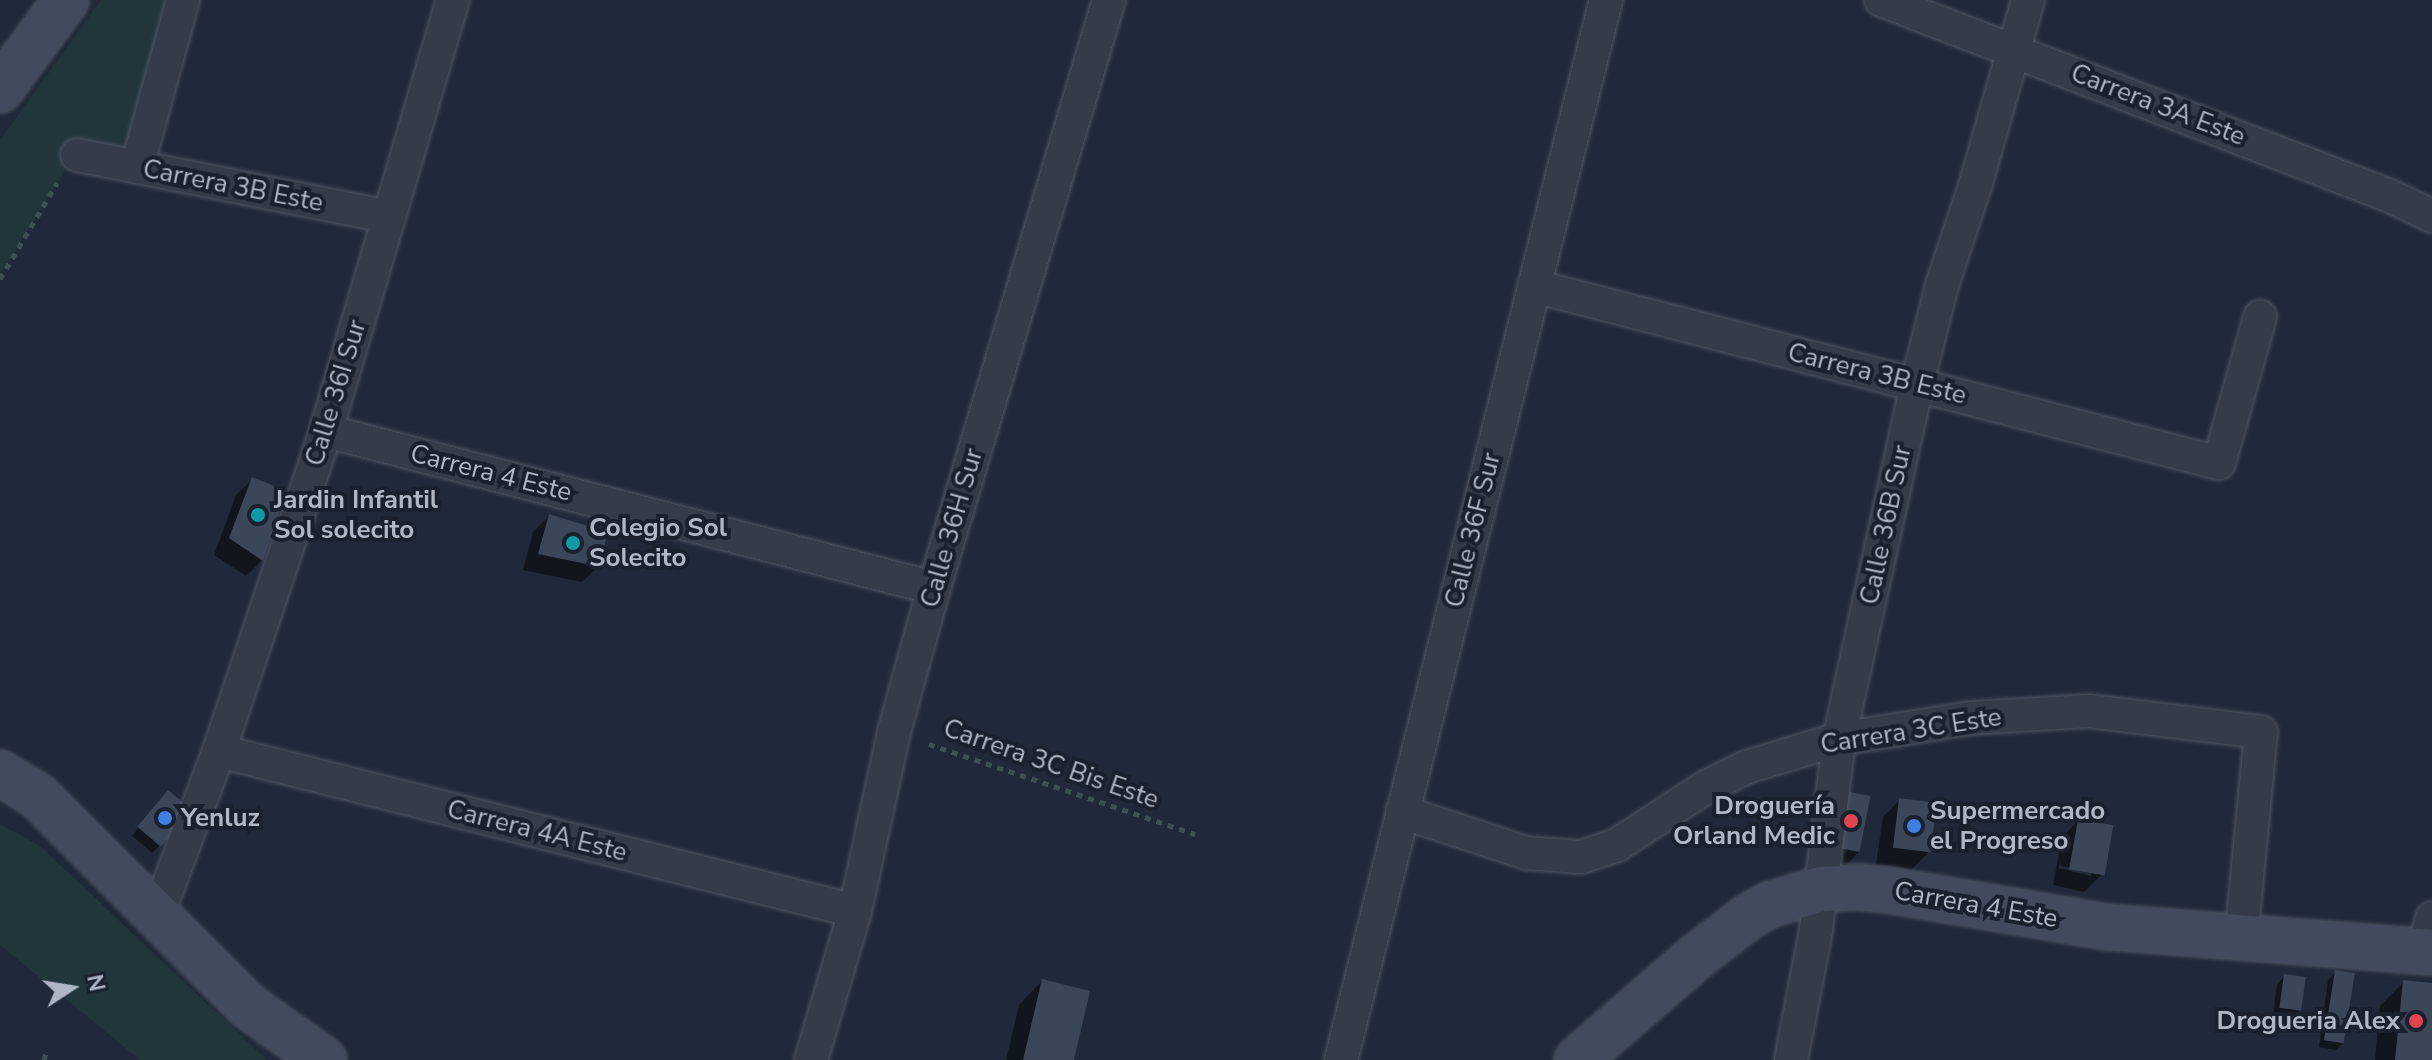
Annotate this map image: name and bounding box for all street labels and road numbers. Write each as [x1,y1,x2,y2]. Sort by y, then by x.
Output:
street label: Carrera 3A Este [2066,57,2250,153]
street label: Carrera 3B Este [140,153,326,219]
street label: Calle 36I Sur [299,316,373,470]
street label: Carrera 3B Este [1785,337,1969,411]
street label: Carrera 4 Este [407,438,575,508]
street label: Calle 36B Sur [1854,443,1918,607]
street label: Calle 36H Sur [914,445,990,611]
street label: Calle 36F Sur [1439,449,1507,611]
street label: Carrera 3C Este [1818,701,2004,761]
street label: Carrera 3C Bis Este [939,713,1163,815]
street label: Carrera 4A Este [444,794,630,868]
street label: Carrera 4 Este [1892,875,2060,935]

